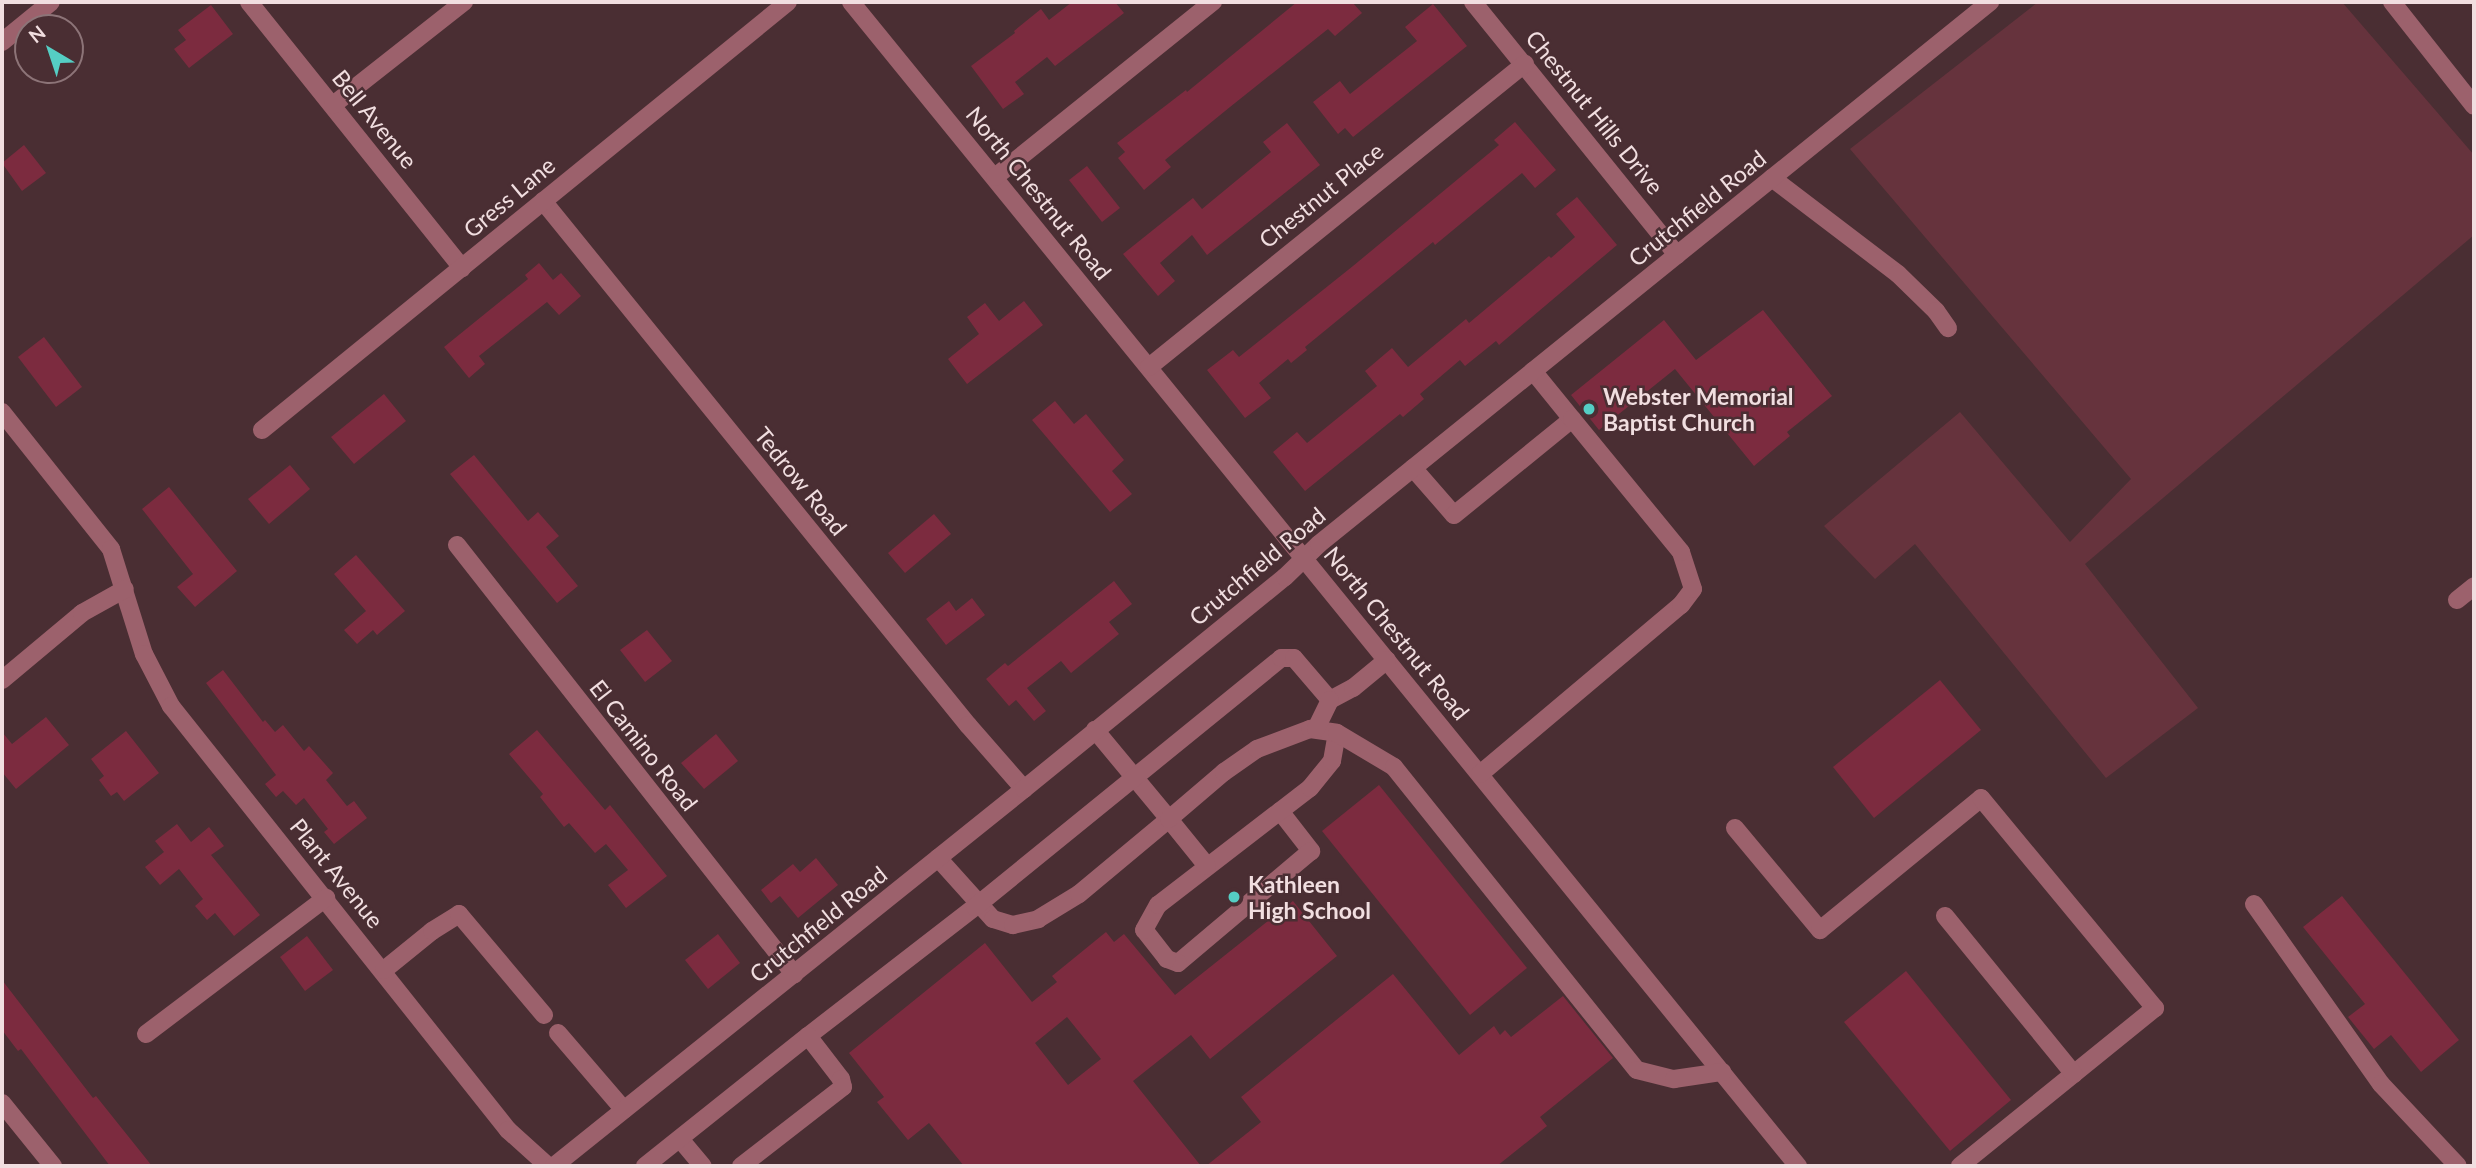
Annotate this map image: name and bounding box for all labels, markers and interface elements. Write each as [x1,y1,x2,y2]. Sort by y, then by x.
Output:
north arrow [14,14,84,84]
text: N [24,20,50,47]
street label: Chestnut Hills Drive [1520,25,1670,199]
street label: Bell Avenue [327,64,423,174]
street label: North Chestnut Road [961,101,1117,285]
street label: Chestnut Place [1253,136,1389,254]
street label: Crutchfield Road [1623,144,1771,272]
street label: Gress Lane [458,151,560,243]
place label: Webster Memorial Baptist Church [1603,382,1794,436]
marker: Webster Memorial Baptist Church [1581,401,1597,417]
street label: Tedrow Road [749,421,853,541]
street label: Crutchfield Road [1183,501,1331,631]
street label: North Chestnut Road [1319,541,1475,725]
street label: El Camino Road [584,674,704,816]
street label: Plant Avenue [284,812,390,934]
street label: Crutchfield Road [744,860,892,988]
place label: Kathleen High School [1248,870,1371,924]
marker: Kathleen High School [1226,889,1242,905]

